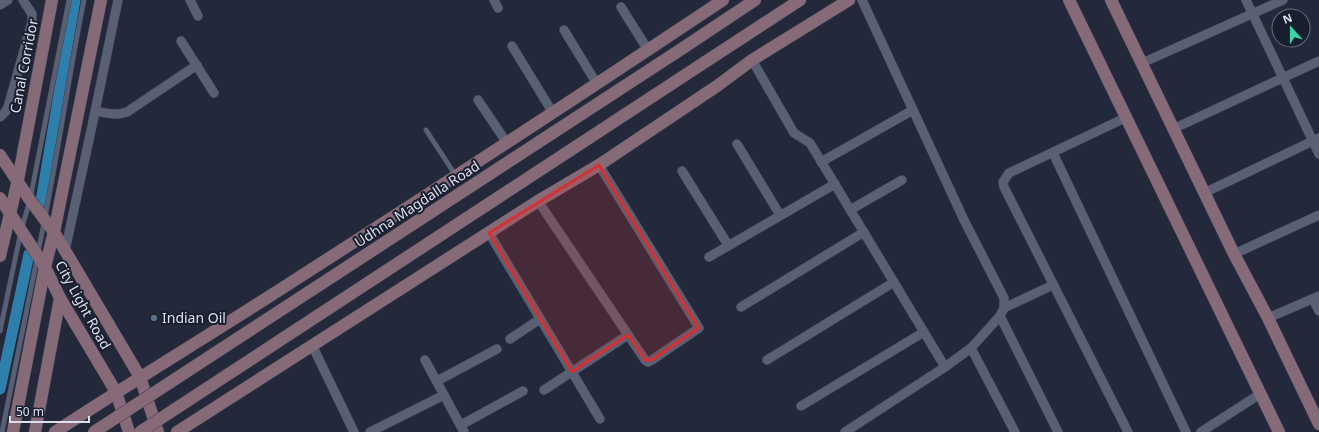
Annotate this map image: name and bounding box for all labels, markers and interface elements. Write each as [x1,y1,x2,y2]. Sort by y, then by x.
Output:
north arrow [1271,8,1311,48]
text: N [1280,10,1294,27]
street label: Canal Corridor [5,17,42,115]
street label: Udhna Magdalla Road [350,156,483,251]
street label: City Light Road [51,257,116,353]
place label: Indian Oil [162,308,226,327]
marker: Indian Oil [149,313,159,323]
scale bar [10,398,89,424]
text: 50 m [16,403,44,420]

